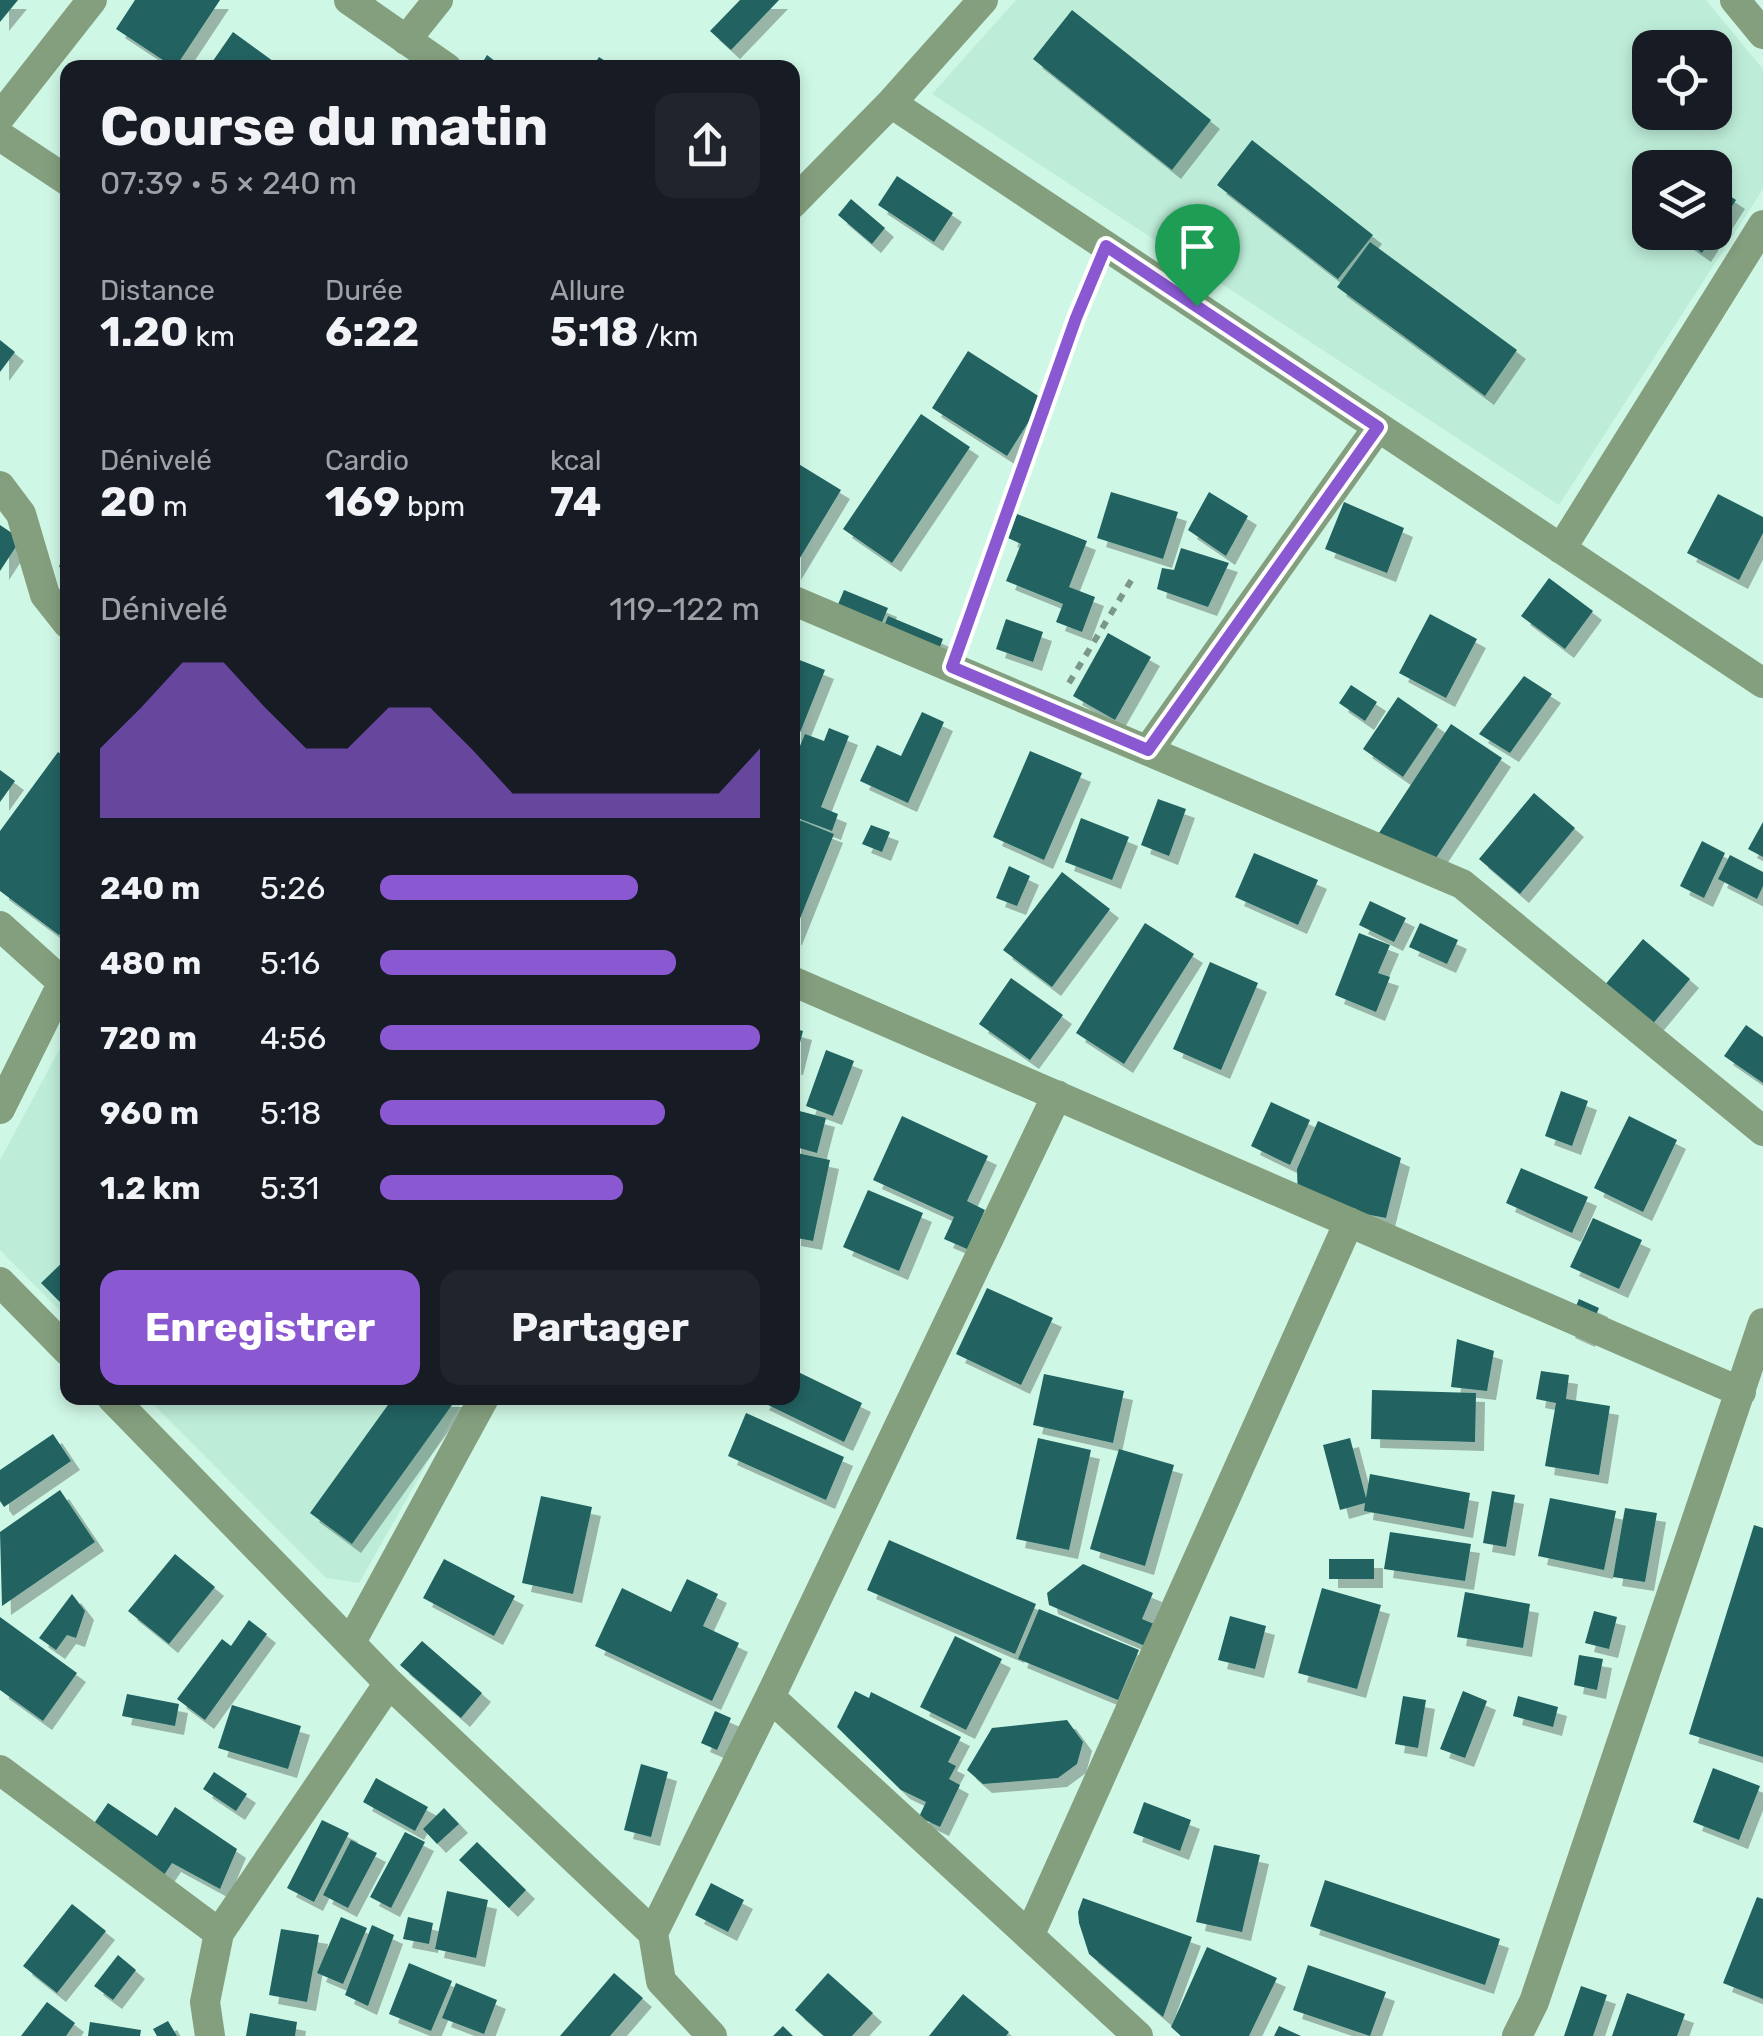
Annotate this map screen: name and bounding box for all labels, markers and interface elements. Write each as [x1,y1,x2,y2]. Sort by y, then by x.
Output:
map controls [1632,30,1732,250]
button: locate [1632,30,1732,130]
button: share [655,93,760,198]
text: Course du matin [100,94,548,159]
button: layers [1632,150,1732,250]
text: 07:39 · 5 × 240 m [100,164,357,202]
pin [1155,204,1240,307]
icon: arrive [1170,219,1225,274]
text: Distance [100,274,215,307]
text: Durée [325,274,403,307]
text: Allure [550,274,625,307]
text: 1.20 [100,307,189,357]
text: 6:22 [325,307,419,357]
text: 5:18 [550,307,639,357]
text: km [189,320,235,353]
text: /km [639,320,698,353]
text: Dénivelé [100,444,212,477]
text: Cardio [325,444,409,477]
text: kcal [550,444,601,477]
text: 20 [100,477,156,527]
text: 169 [325,477,400,527]
text: 74 [550,477,601,527]
text: m [156,490,188,523]
text: bpm [400,490,465,523]
text: Dénivelé [100,590,228,628]
text: 119–122 m [609,590,760,628]
text: 240 m [100,869,200,907]
text: 5:26 [260,869,325,907]
text: 480 m [100,944,201,982]
text: 5:16 [260,944,320,982]
text: 720 m [100,1019,197,1057]
text: 4:56 [260,1019,326,1057]
text: 960 m [100,1094,199,1132]
text: 5:18 [260,1094,321,1132]
text: 1.2 km [100,1169,201,1207]
text: 5:31 [260,1169,320,1207]
button: Enregistrer [100,1270,420,1385]
button: Partager [440,1270,760,1385]

